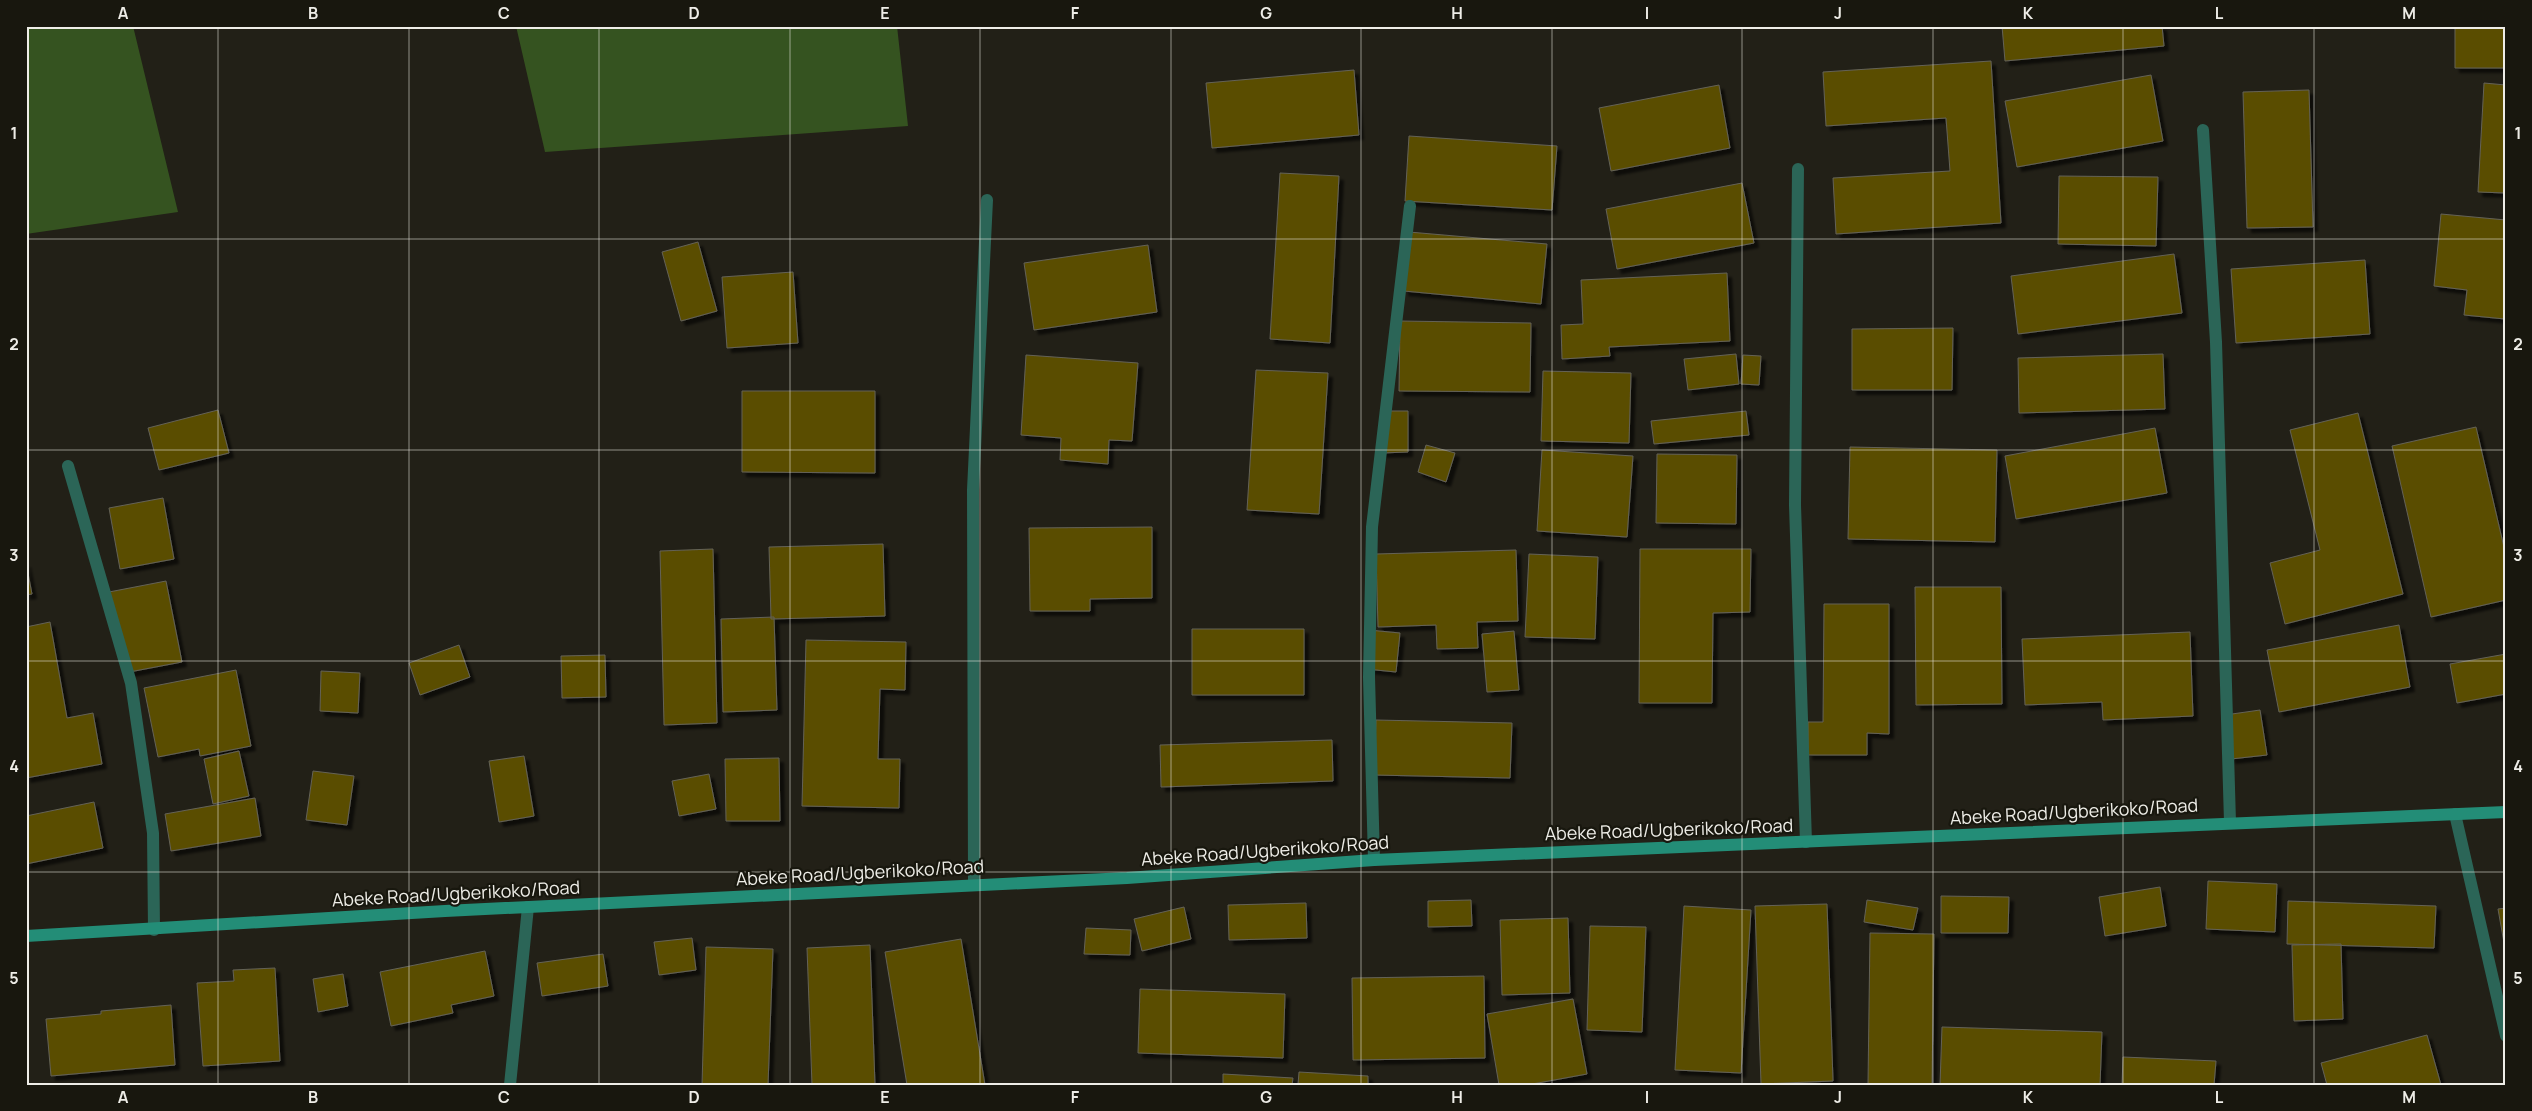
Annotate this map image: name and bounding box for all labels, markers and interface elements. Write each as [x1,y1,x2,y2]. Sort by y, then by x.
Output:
text: A [118,2,129,24]
text: B [308,2,318,24]
text: C [498,2,510,24]
text: D [688,2,700,24]
text: E [880,2,890,24]
text: F [1071,2,1080,24]
text: G [1260,2,1272,24]
text: H [1451,2,1463,24]
text: I [1645,2,1649,24]
text: J [1834,2,1842,24]
text: K [2023,2,2034,24]
text: L [2215,2,2224,24]
text: M [2402,2,2416,24]
text: 1 [10,122,18,144]
text: 1 [2514,122,2522,144]
text: 2 [9,333,19,355]
text: 2 [2513,333,2523,355]
text: 3 [9,544,19,566]
text: 3 [2513,544,2523,566]
text: 4 [9,755,19,777]
text: 4 [2513,755,2523,777]
street label: Abeke Road/Ugberikoko/Road [1949,793,2199,829]
street label: Abeke Road/Ugberikoko/Road [1544,813,1794,845]
street label: Abeke Road/Ugberikoko/Road [1140,829,1390,871]
street label: Abeke Road/Ugberikoko/Road [735,854,985,890]
street label: Abeke Road/Ugberikoko/Road [331,875,581,911]
text: 5 [9,967,19,989]
text: 5 [2513,967,2523,989]
text: A [118,1086,129,1108]
text: B [308,1086,318,1108]
text: C [498,1086,510,1108]
text: D [688,1086,700,1108]
text: E [880,1086,890,1108]
text: F [1071,1086,1080,1108]
text: G [1260,1086,1272,1108]
text: H [1451,1086,1463,1108]
text: I [1645,1086,1649,1108]
text: J [1834,1086,1842,1108]
text: K [2023,1086,2034,1108]
text: L [2215,1086,2224,1108]
text: M [2402,1086,2416,1108]

